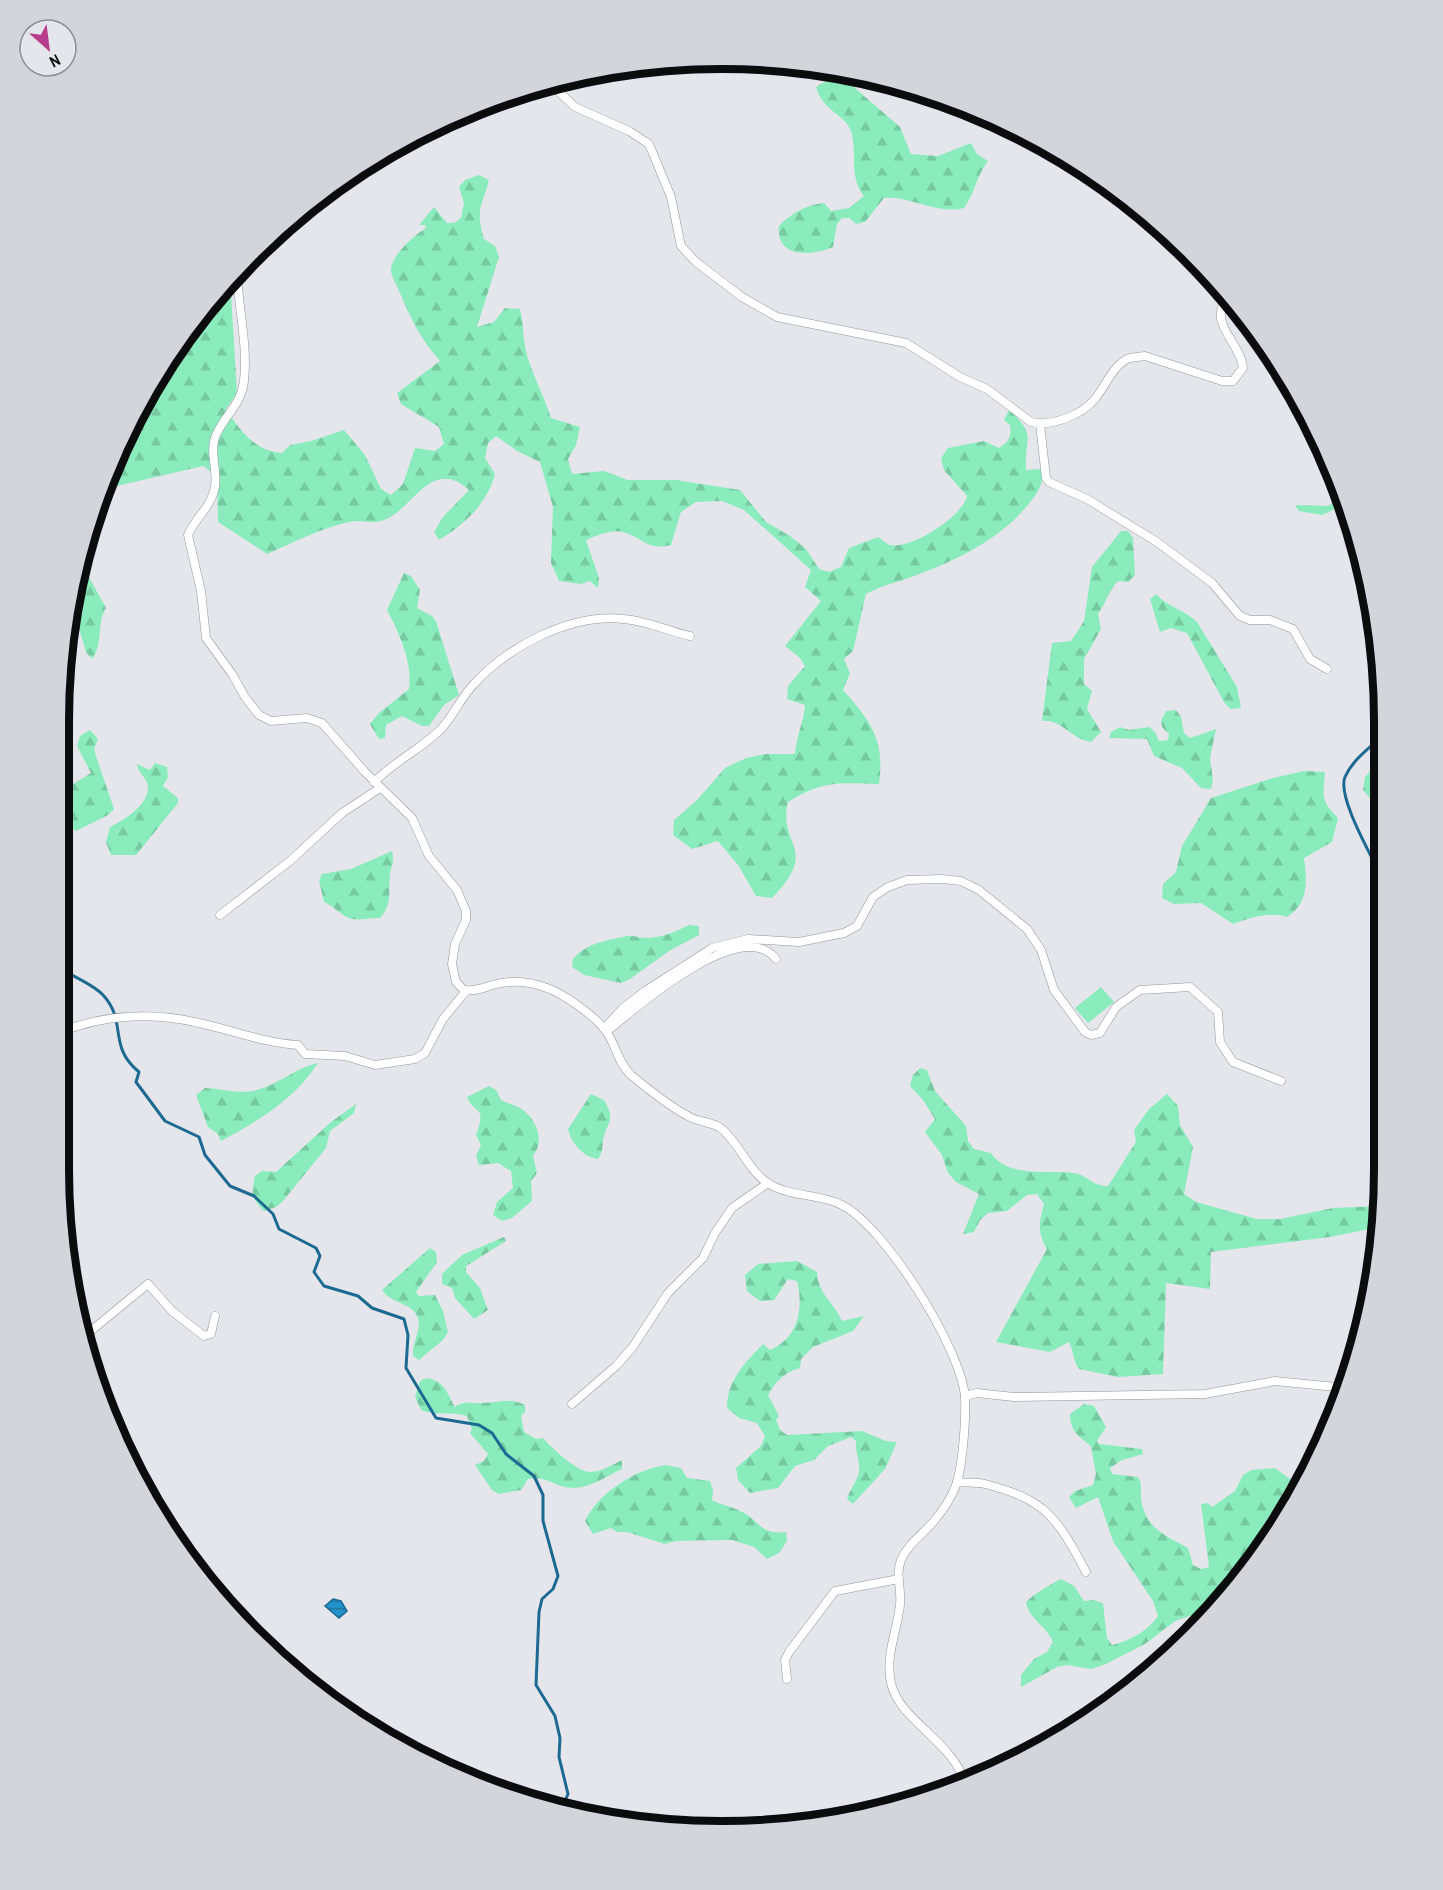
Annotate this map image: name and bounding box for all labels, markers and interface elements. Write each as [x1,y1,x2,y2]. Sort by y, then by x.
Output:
north arrow [18,18,78,78]
text: N [46,49,64,73]

